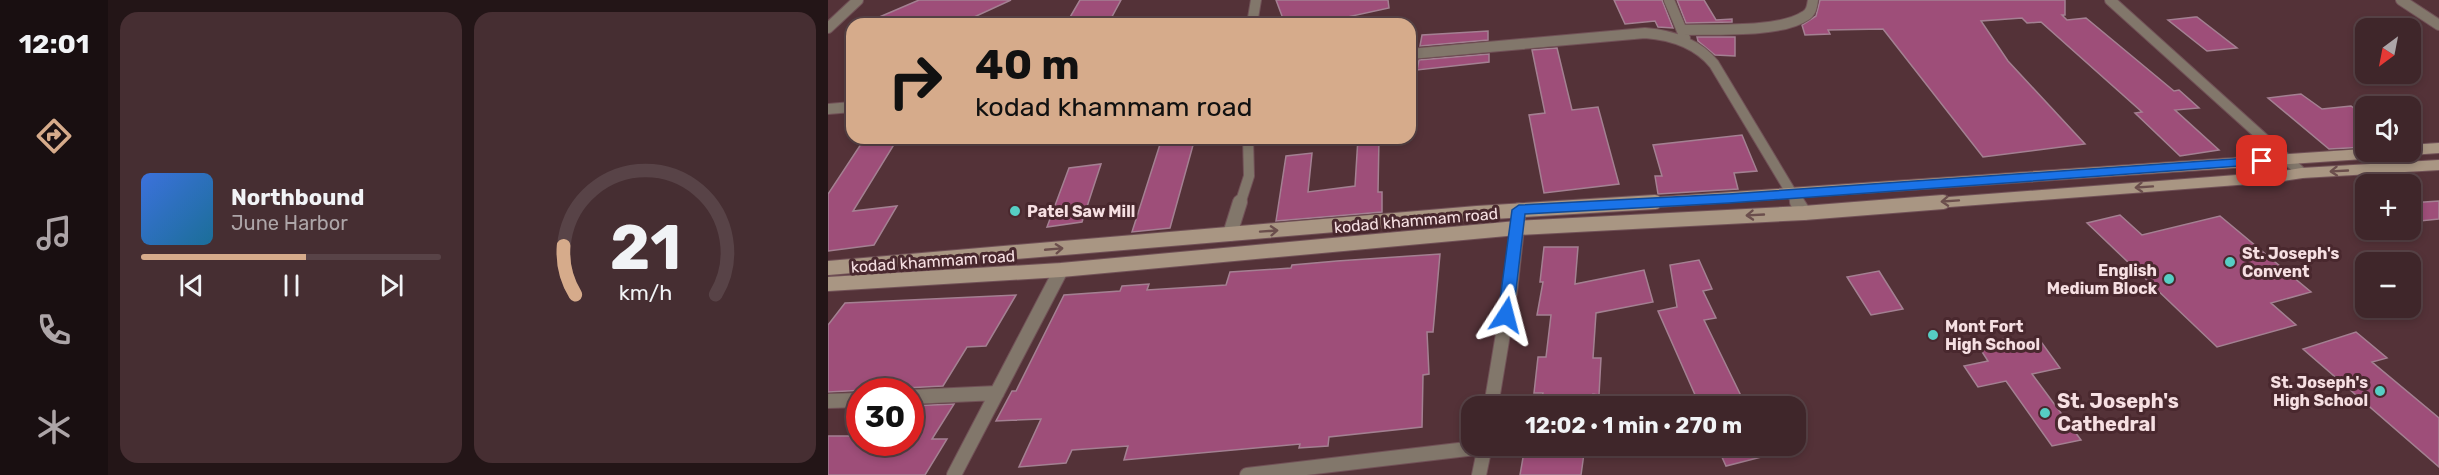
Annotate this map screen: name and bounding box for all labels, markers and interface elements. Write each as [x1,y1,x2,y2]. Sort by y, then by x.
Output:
north arrow [2355,18,2421,84]
map controls [2355,18,2421,318]
text: 12:01 [19,28,89,60]
text: 40 m [975,40,1080,90]
icon: right [876,42,954,120]
text: kodad khammam road [975,91,1253,123]
button: sound [2355,96,2421,162]
icon: directions [33,115,75,157]
pin [2236,135,2287,186]
icon: arrive [2245,144,2278,177]
one-way arrow [2329,166,2349,177]
button: + [2355,174,2421,240]
one-way arrow [2135,181,2155,192]
text: Northbound [231,184,364,211]
one-way arrow [1940,196,1960,207]
place label: Patel Saw Mill [1027,202,1135,221]
marker: Patel Saw Mill [1008,204,1022,218]
street label: kodad khammam road [1333,204,1499,237]
one-way arrow [1746,210,1766,221]
text: June Harbor [231,211,348,235]
text: 21 [609,211,681,285]
icon: music [33,212,75,254]
one-way arrow [1258,225,1278,236]
one-way arrow [1043,243,1063,254]
place label: St. Joseph's Convent [2242,244,2340,281]
street label: kodad khammam road [850,246,1016,277]
button: − [2355,252,2421,318]
marker: St. Joseph's Convent [2223,255,2237,269]
place label: English Medium Block [2047,261,2158,298]
icon: previous [175,269,208,302]
icon: pause [275,269,308,302]
icon: next [375,269,408,302]
marker: English Medium Block [2162,272,2176,286]
text: km/h [618,280,672,305]
position arrow [1474,283,1538,347]
icon: phone [33,309,75,351]
place label: Mont Fort High School [1945,317,2040,354]
marker: Mont Fort High School [1926,328,1940,342]
place label: St. Joseph's High School [2271,373,2368,410]
speed limit sign: 30 [846,378,924,456]
marker: St. Joseph's High School [2373,384,2387,398]
place label: St. Joseph's Cathedral [2057,389,2179,436]
icon: climate [33,406,75,448]
marker: St. Joseph's Cathedral [2038,406,2052,420]
text: 12:02 · 1 min · 270 m [1525,412,1742,439]

